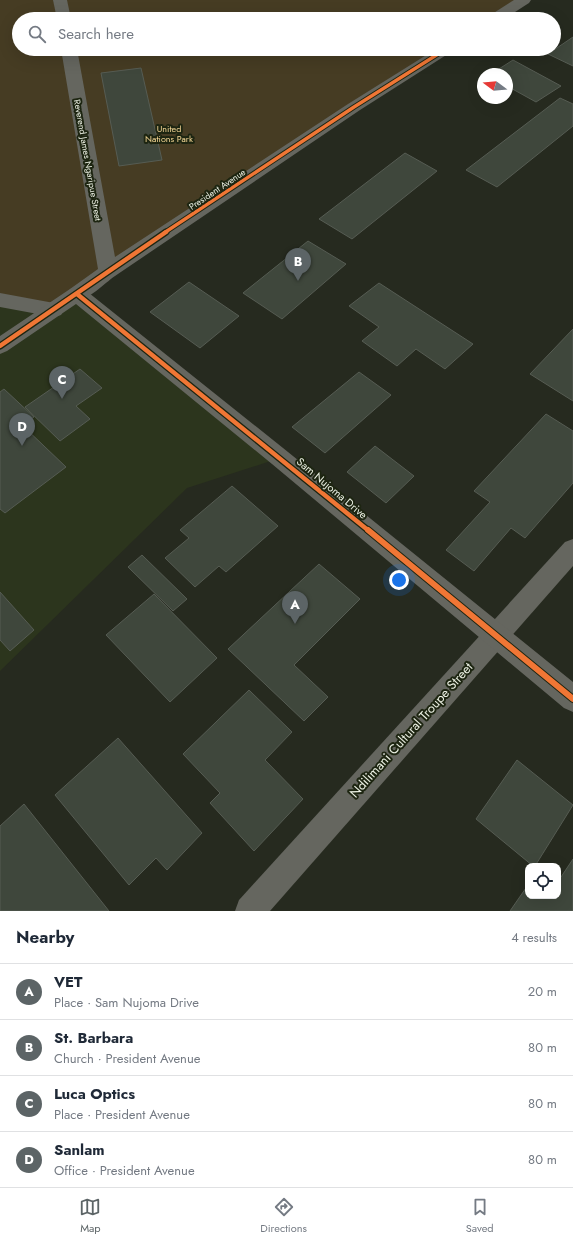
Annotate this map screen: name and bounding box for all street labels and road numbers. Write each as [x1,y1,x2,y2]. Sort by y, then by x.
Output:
street label: Reverend James Ngaripue Street [71,98,105,223]
street label: President Avenue [186,165,248,213]
street label: Sam Nujoma Drive [293,454,371,523]
street label: Ndilimani Cultural Troupe Street [345,658,478,802]

